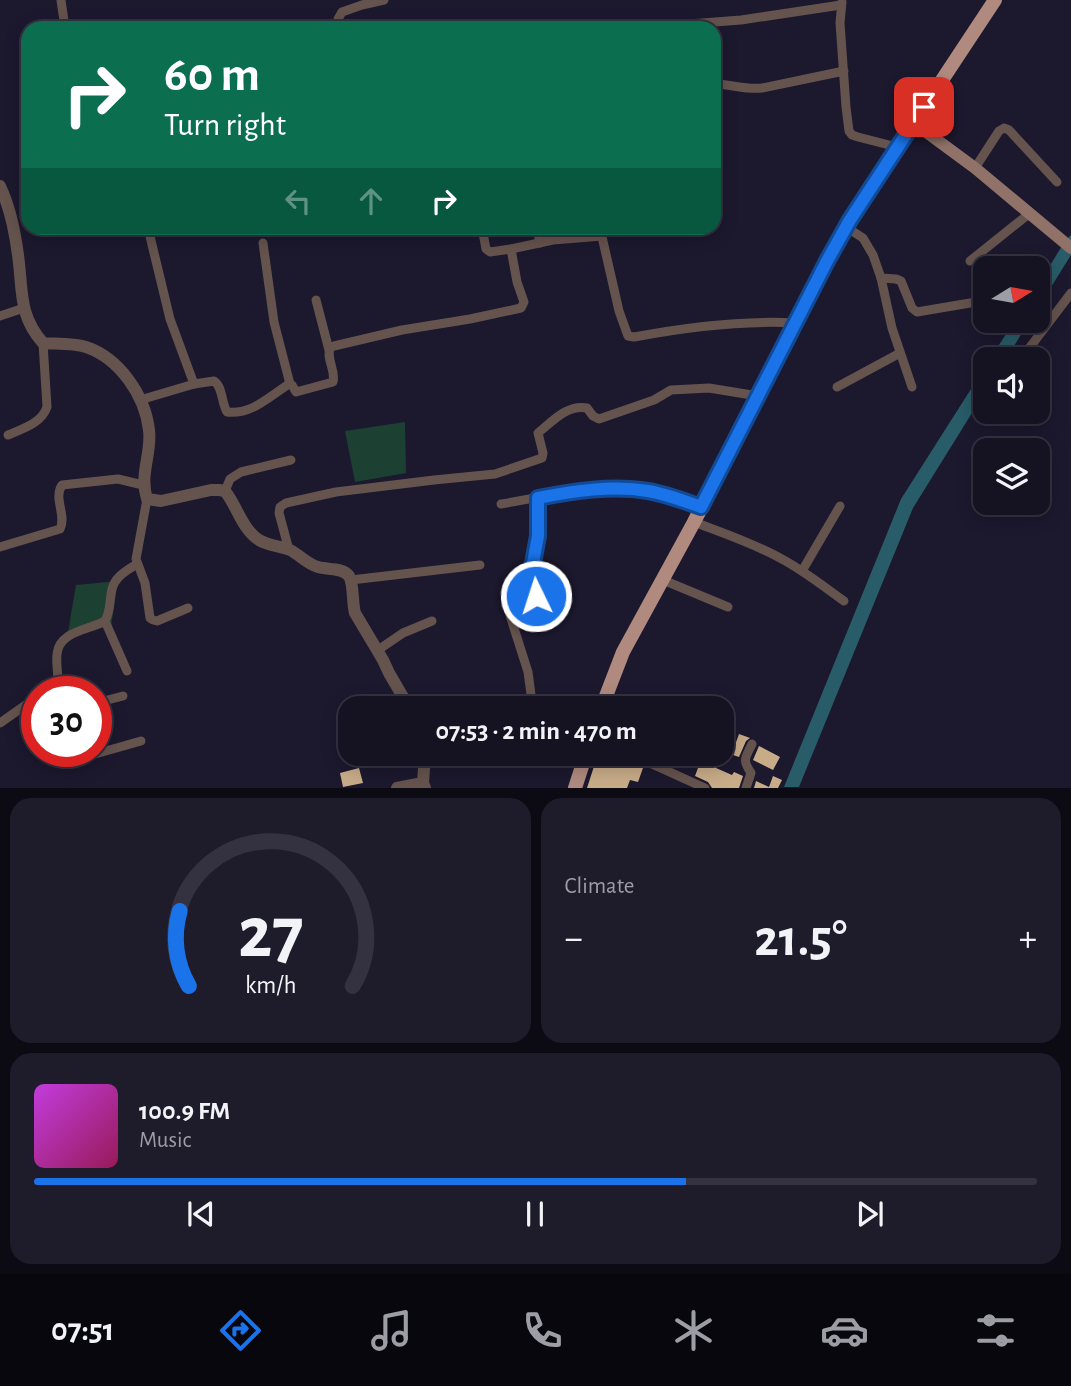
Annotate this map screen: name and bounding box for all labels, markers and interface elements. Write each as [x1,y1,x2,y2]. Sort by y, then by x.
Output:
icon: right [49,49,140,140]
text: 60 m [164,51,260,100]
pin [894,77,954,137]
icon: arrive [905,88,943,126]
text: Turn right [164,109,286,141]
icon: left [279,182,317,220]
icon: ahead [352,182,390,220]
icon: right [425,182,463,220]
north arrow [973,256,1050,332]
map controls [973,256,1050,515]
button: sound [973,347,1050,424]
button: layers [973,438,1050,515]
position arrow [499,559,573,633]
speed limit sign: 30 [21,676,112,767]
text: 07:53 · 2 min · 470 m [435,718,637,744]
text: Climate [565,875,634,898]
text: 27 [237,899,303,972]
text: 21.5° [754,913,847,965]
text: − [565,920,583,958]
text: + [1019,920,1037,958]
text: km/h [244,973,296,998]
text: 100.9 FM [139,1098,230,1124]
text: Music [139,1129,191,1152]
icon: previous [182,1195,220,1233]
icon: pause [516,1195,554,1233]
icon: next [851,1195,889,1233]
icon: directions [216,1306,265,1355]
icon: music [367,1306,416,1355]
icon: phone [518,1306,567,1355]
icon: climate [669,1306,718,1355]
icon: car [820,1306,869,1355]
icon: filters [971,1306,1020,1355]
text: 07:51 [51,1314,114,1346]

